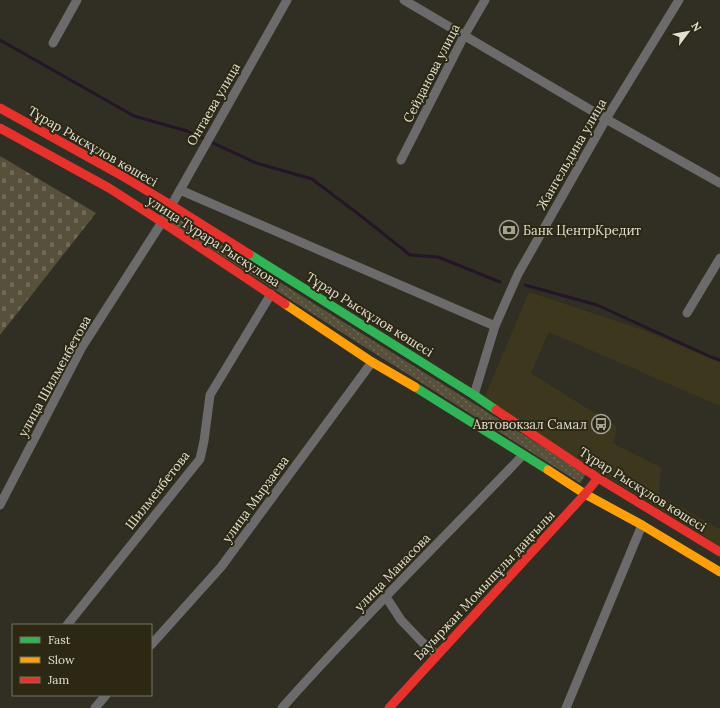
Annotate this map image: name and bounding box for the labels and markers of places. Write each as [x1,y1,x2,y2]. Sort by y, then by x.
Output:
bank icon: Банк ЦентрКредит [498,219,520,241]
place label: Банк ЦентрКредит [523,222,642,239]
bus stop icon: Автовокзал Самал [590,413,612,435]
place label: Автовокзал Самал [472,416,587,433]

